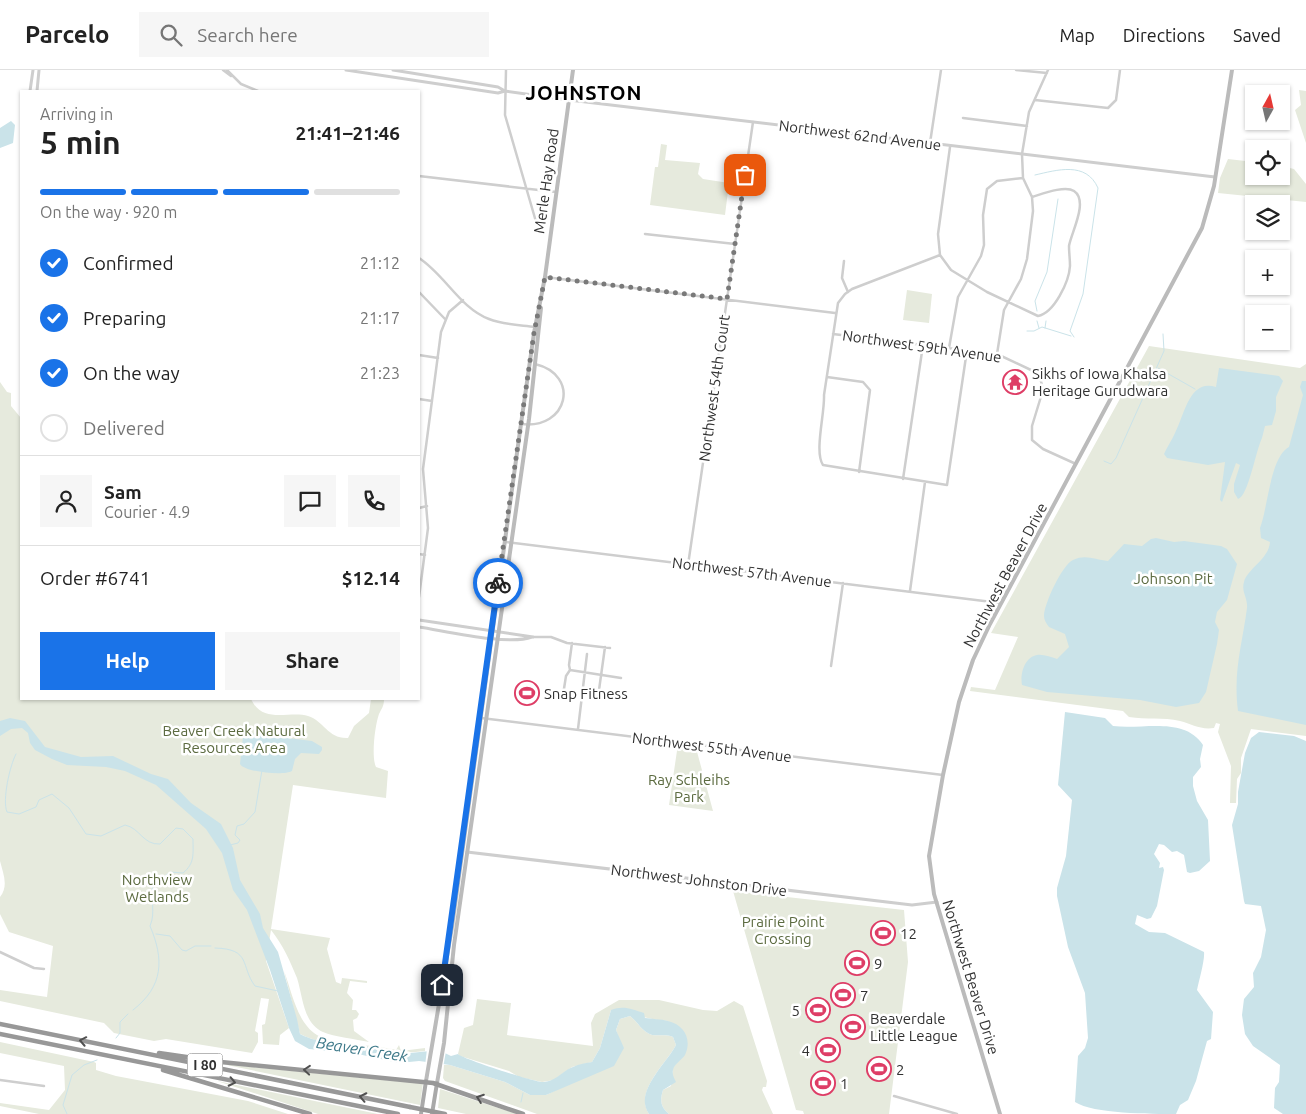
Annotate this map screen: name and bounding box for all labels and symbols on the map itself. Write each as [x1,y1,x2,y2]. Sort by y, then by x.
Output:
district label: JOHNSTON [526,81,642,104]
north arrow [1245,85,1290,130]
street label: Northwest 62nd Avenue [778,117,942,153]
street label: Merle Hay Road [530,127,562,235]
pin [724,154,766,196]
street label: Northwest 54th Court [695,313,733,463]
street label: Northwest 59th Avenue [841,326,1003,366]
place label: Sikhs of Iowa Khalsa Heritage Gurudwara [1032,365,1168,399]
temple icon: Sikhs of Iowa Khalsa Heritage Gurudwara [1002,369,1028,395]
street label: Northwest Beaver Drive [960,500,1050,650]
street label: Northwest 57th Avenue [671,554,833,590]
courier [473,558,523,608]
park label: Johnson Pit [1133,570,1213,587]
sports icon: Snap Fitness [514,680,540,706]
place label: Snap Fitness [544,685,628,702]
park label: Beaver Creek Natural Resources Area [163,722,305,756]
street label: Northwest 55th Avenue [631,729,793,765]
park label: Ray Schleihs Park [648,771,730,805]
street label: Northwest Johnston Drive [610,861,788,899]
park label: Northview Wetlands [122,871,193,905]
street label: Northwest Beaver Drive [939,898,1003,1056]
park label: Prairie Point Crossing [742,913,824,947]
sports icon: 12 [870,920,896,946]
place label: 12 [900,925,917,942]
sports icon: 9 [844,950,870,976]
place label: 9 [874,955,882,972]
pin [421,964,463,1006]
sports icon: 7 [830,982,856,1008]
place label: 7 [860,987,868,1004]
sports icon: 5 [805,997,831,1023]
place label: 5 [792,1002,800,1019]
place label: Beaverdale Little League [870,1010,958,1044]
sports icon: Beaverdale Little League [840,1014,866,1040]
water label: Beaver Creek [315,1033,410,1065]
one-way arrow [79,1036,88,1046]
sports icon: 4 [815,1037,841,1063]
place label: 4 [802,1042,810,1059]
road number: I 80 [188,1054,222,1076]
sports icon: 2 [866,1056,892,1082]
place label: 2 [896,1061,904,1078]
one-way arrow [303,1065,311,1076]
sports icon: 1 [810,1070,836,1096]
place label: 1 [840,1075,848,1092]
one-way arrow [228,1076,237,1086]
one-way arrow [358,1092,367,1103]
one-way arrow [477,1094,485,1104]

